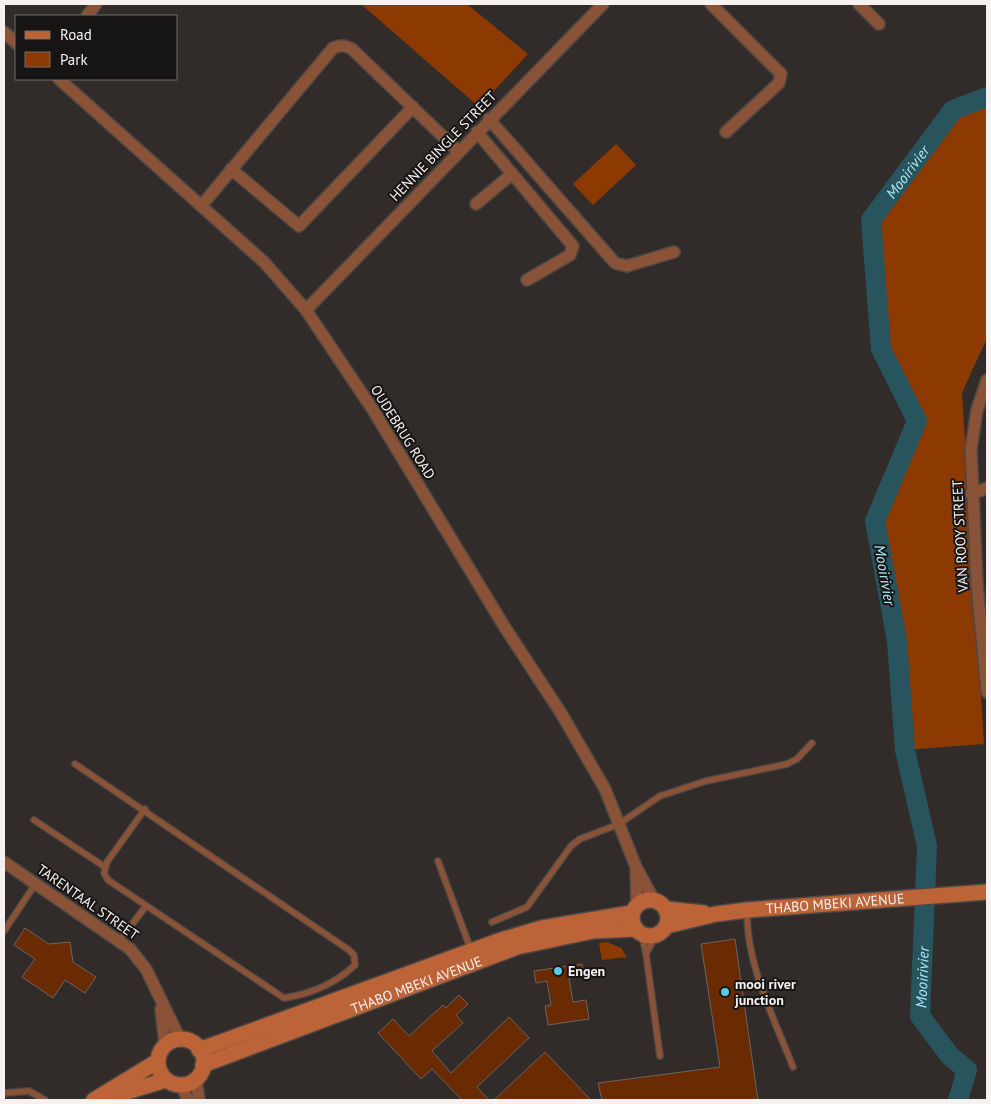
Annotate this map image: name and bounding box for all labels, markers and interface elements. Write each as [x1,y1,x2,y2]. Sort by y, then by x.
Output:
legend [15,15,178,80]
text: Road [60,25,92,44]
text: Park [60,50,88,69]
street label: HENNIE BINGLE STREET [386,87,500,205]
water label: Mooirivier [881,140,934,202]
street label: OUDEBRUG ROAD [367,382,439,482]
street label: VAN ROOY STREET [948,479,972,594]
water label: Mooirivier [870,543,900,608]
street label: TARENTAAL STREET [34,860,143,944]
street label: THABO MBEKI AVENUE [765,889,905,918]
water label: Mooirivier [911,945,932,1008]
street label: THABO MBEKI AVENUE [348,952,485,1018]
place label: Engen [568,962,605,980]
marker: Engen [552,965,564,977]
place label: mooi river junction [734,975,796,1009]
marker: mooi river junction [719,986,731,998]

